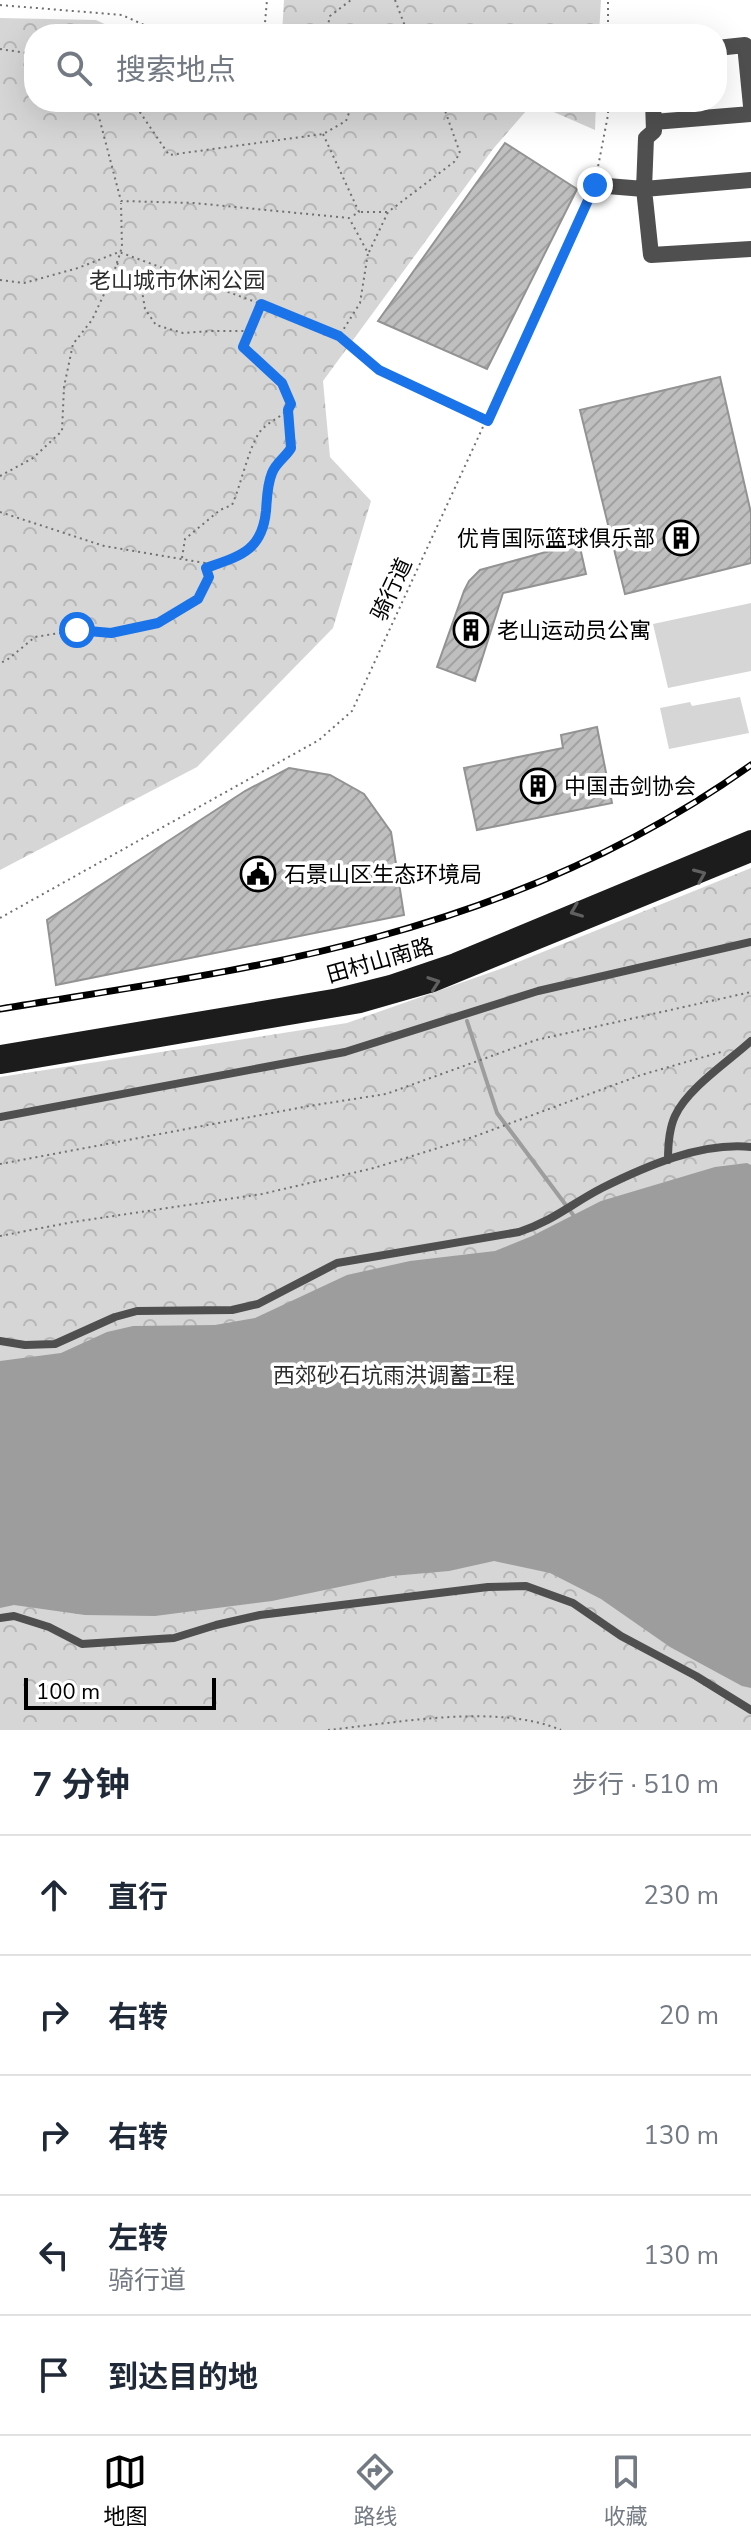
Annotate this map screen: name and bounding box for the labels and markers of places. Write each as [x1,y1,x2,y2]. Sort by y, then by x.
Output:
building icon: 优肯国际篮球俱乐部 [662,519,700,557]
place label: 优肯国际篮球俱乐部 [457,524,655,554]
building icon: 老山运动员公寓 [452,611,490,649]
place label: 老山运动员公寓 [497,616,651,646]
building icon: 中国击剑协会 [519,767,557,805]
place label: 中国击剑协会 [564,772,696,802]
public building icon: 石景山区生态环境局 [239,855,277,893]
place label: 石景山区生态环境局 [284,860,482,890]

